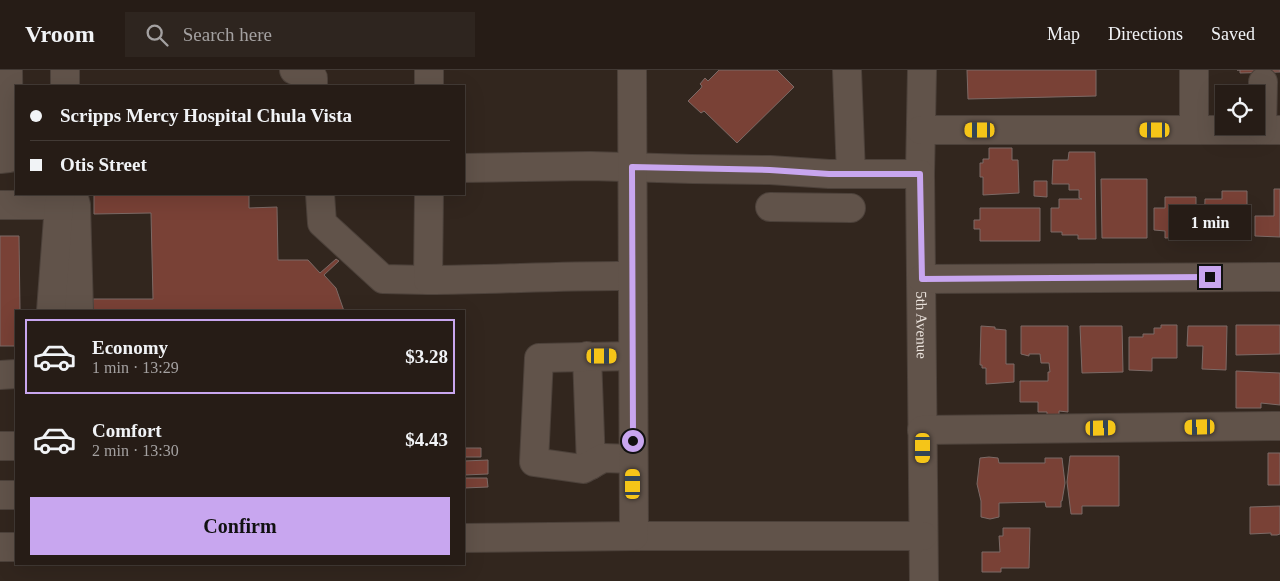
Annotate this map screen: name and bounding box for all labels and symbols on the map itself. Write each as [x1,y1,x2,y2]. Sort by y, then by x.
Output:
car [965,123,995,138]
car [1140,123,1170,138]
callout: 1 min [1169,204,1251,240]
route end [1199,266,1221,288]
street label: 5th Avenue [913,291,930,359]
car [587,349,617,364]
car [1184,419,1215,435]
car [1085,420,1116,436]
route start [622,430,644,452]
car [915,433,930,463]
car [625,469,640,499]

